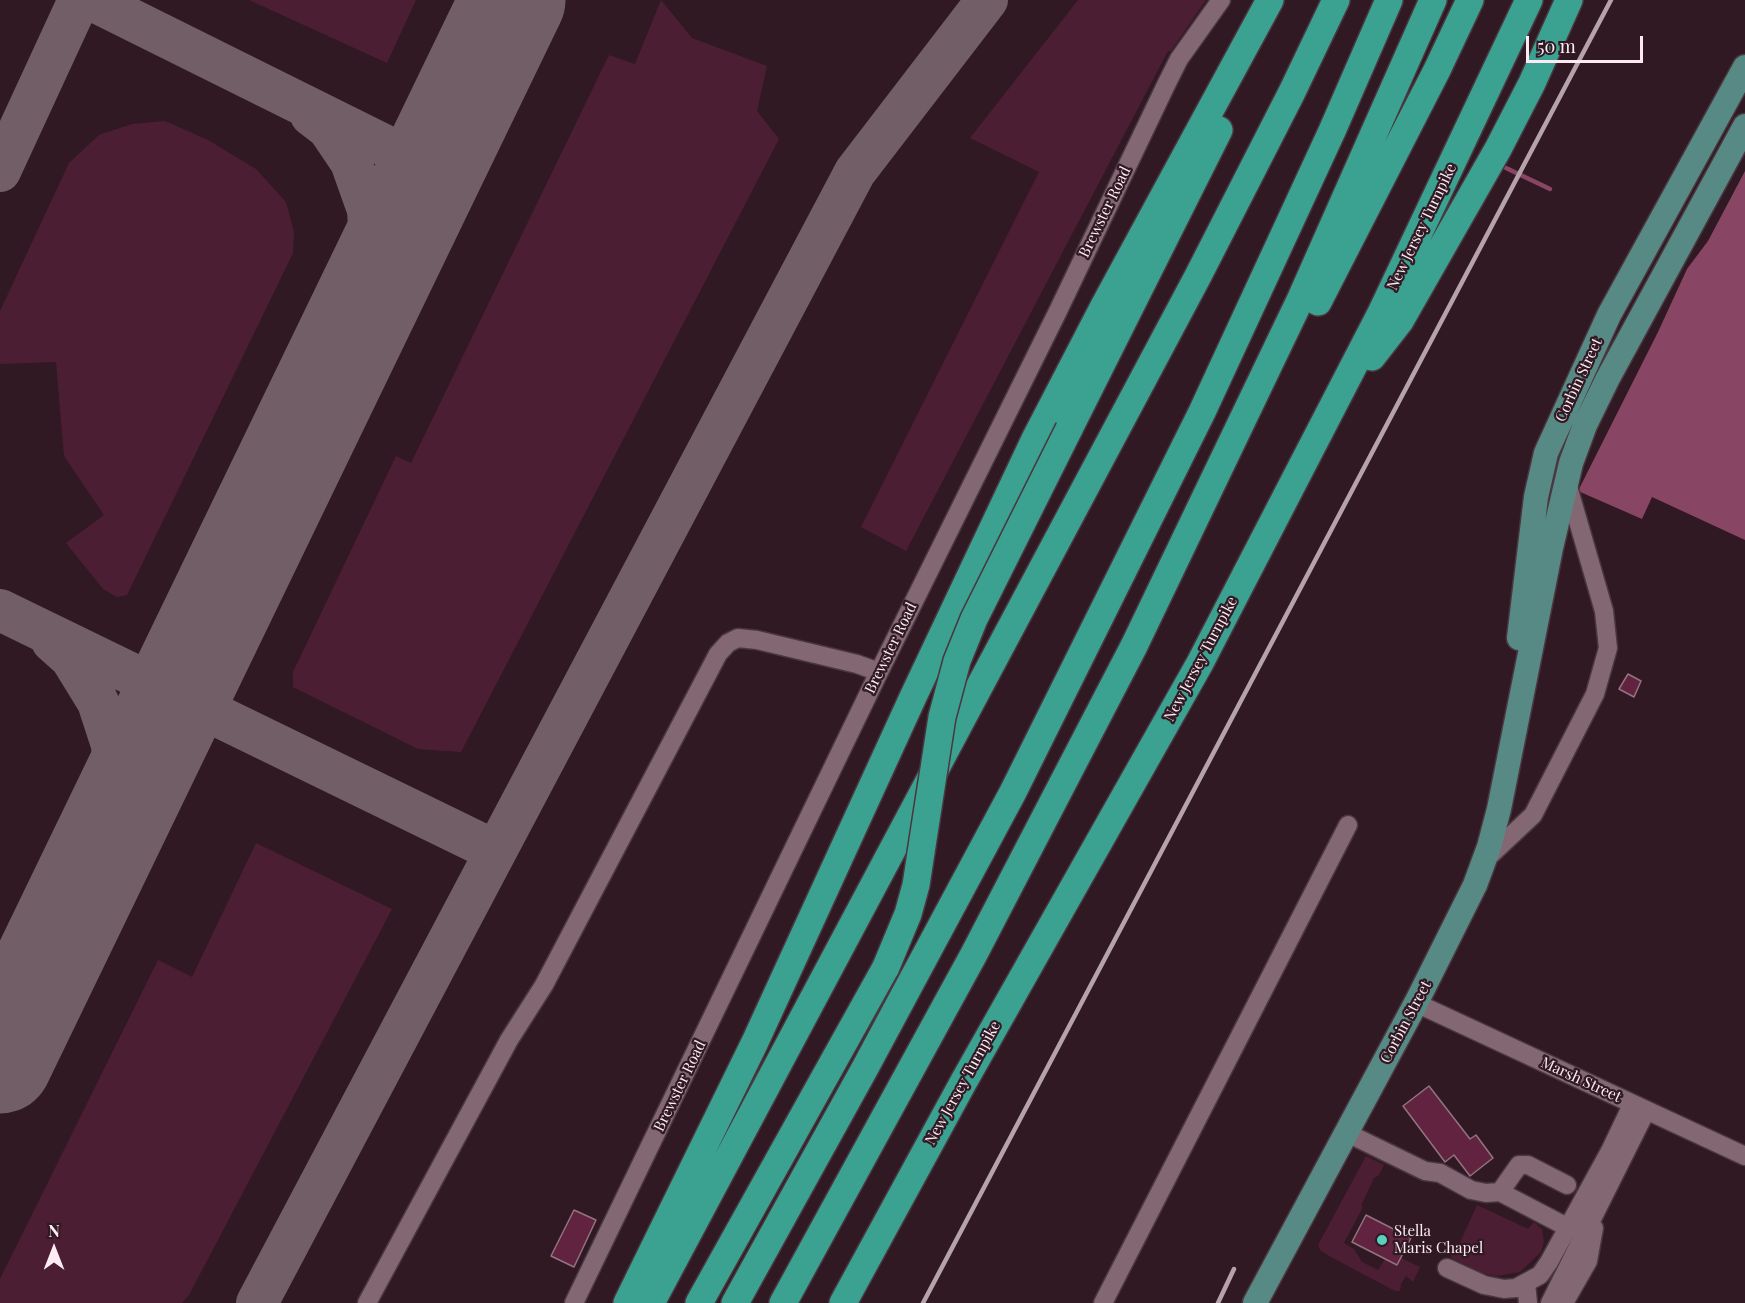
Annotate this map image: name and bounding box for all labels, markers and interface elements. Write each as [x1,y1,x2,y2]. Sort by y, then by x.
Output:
scale bar [1529,24,1646,62]
text: 50 m [1537,34,1576,58]
street label: New Jersey Turnpike [1384,161,1460,293]
street label: Brewster Road [1075,164,1135,260]
street label: Corbin Street [1552,335,1606,425]
street label: New Jersey Turnpike [1161,594,1241,724]
street label: Brewster Road [861,600,921,696]
street label: Corbin Street [1377,978,1435,1066]
street label: New Jersey Turnpike [922,1018,1004,1148]
street label: Brewster Road [650,1038,710,1134]
street label: Marsh Street [1538,1054,1624,1106]
north arrow [24,1219,84,1279]
text: N [48,1220,60,1241]
place label: Stella Maris Chapel [1394,1222,1483,1257]
marker: Stella Maris Chapel [1375,1233,1389,1247]

